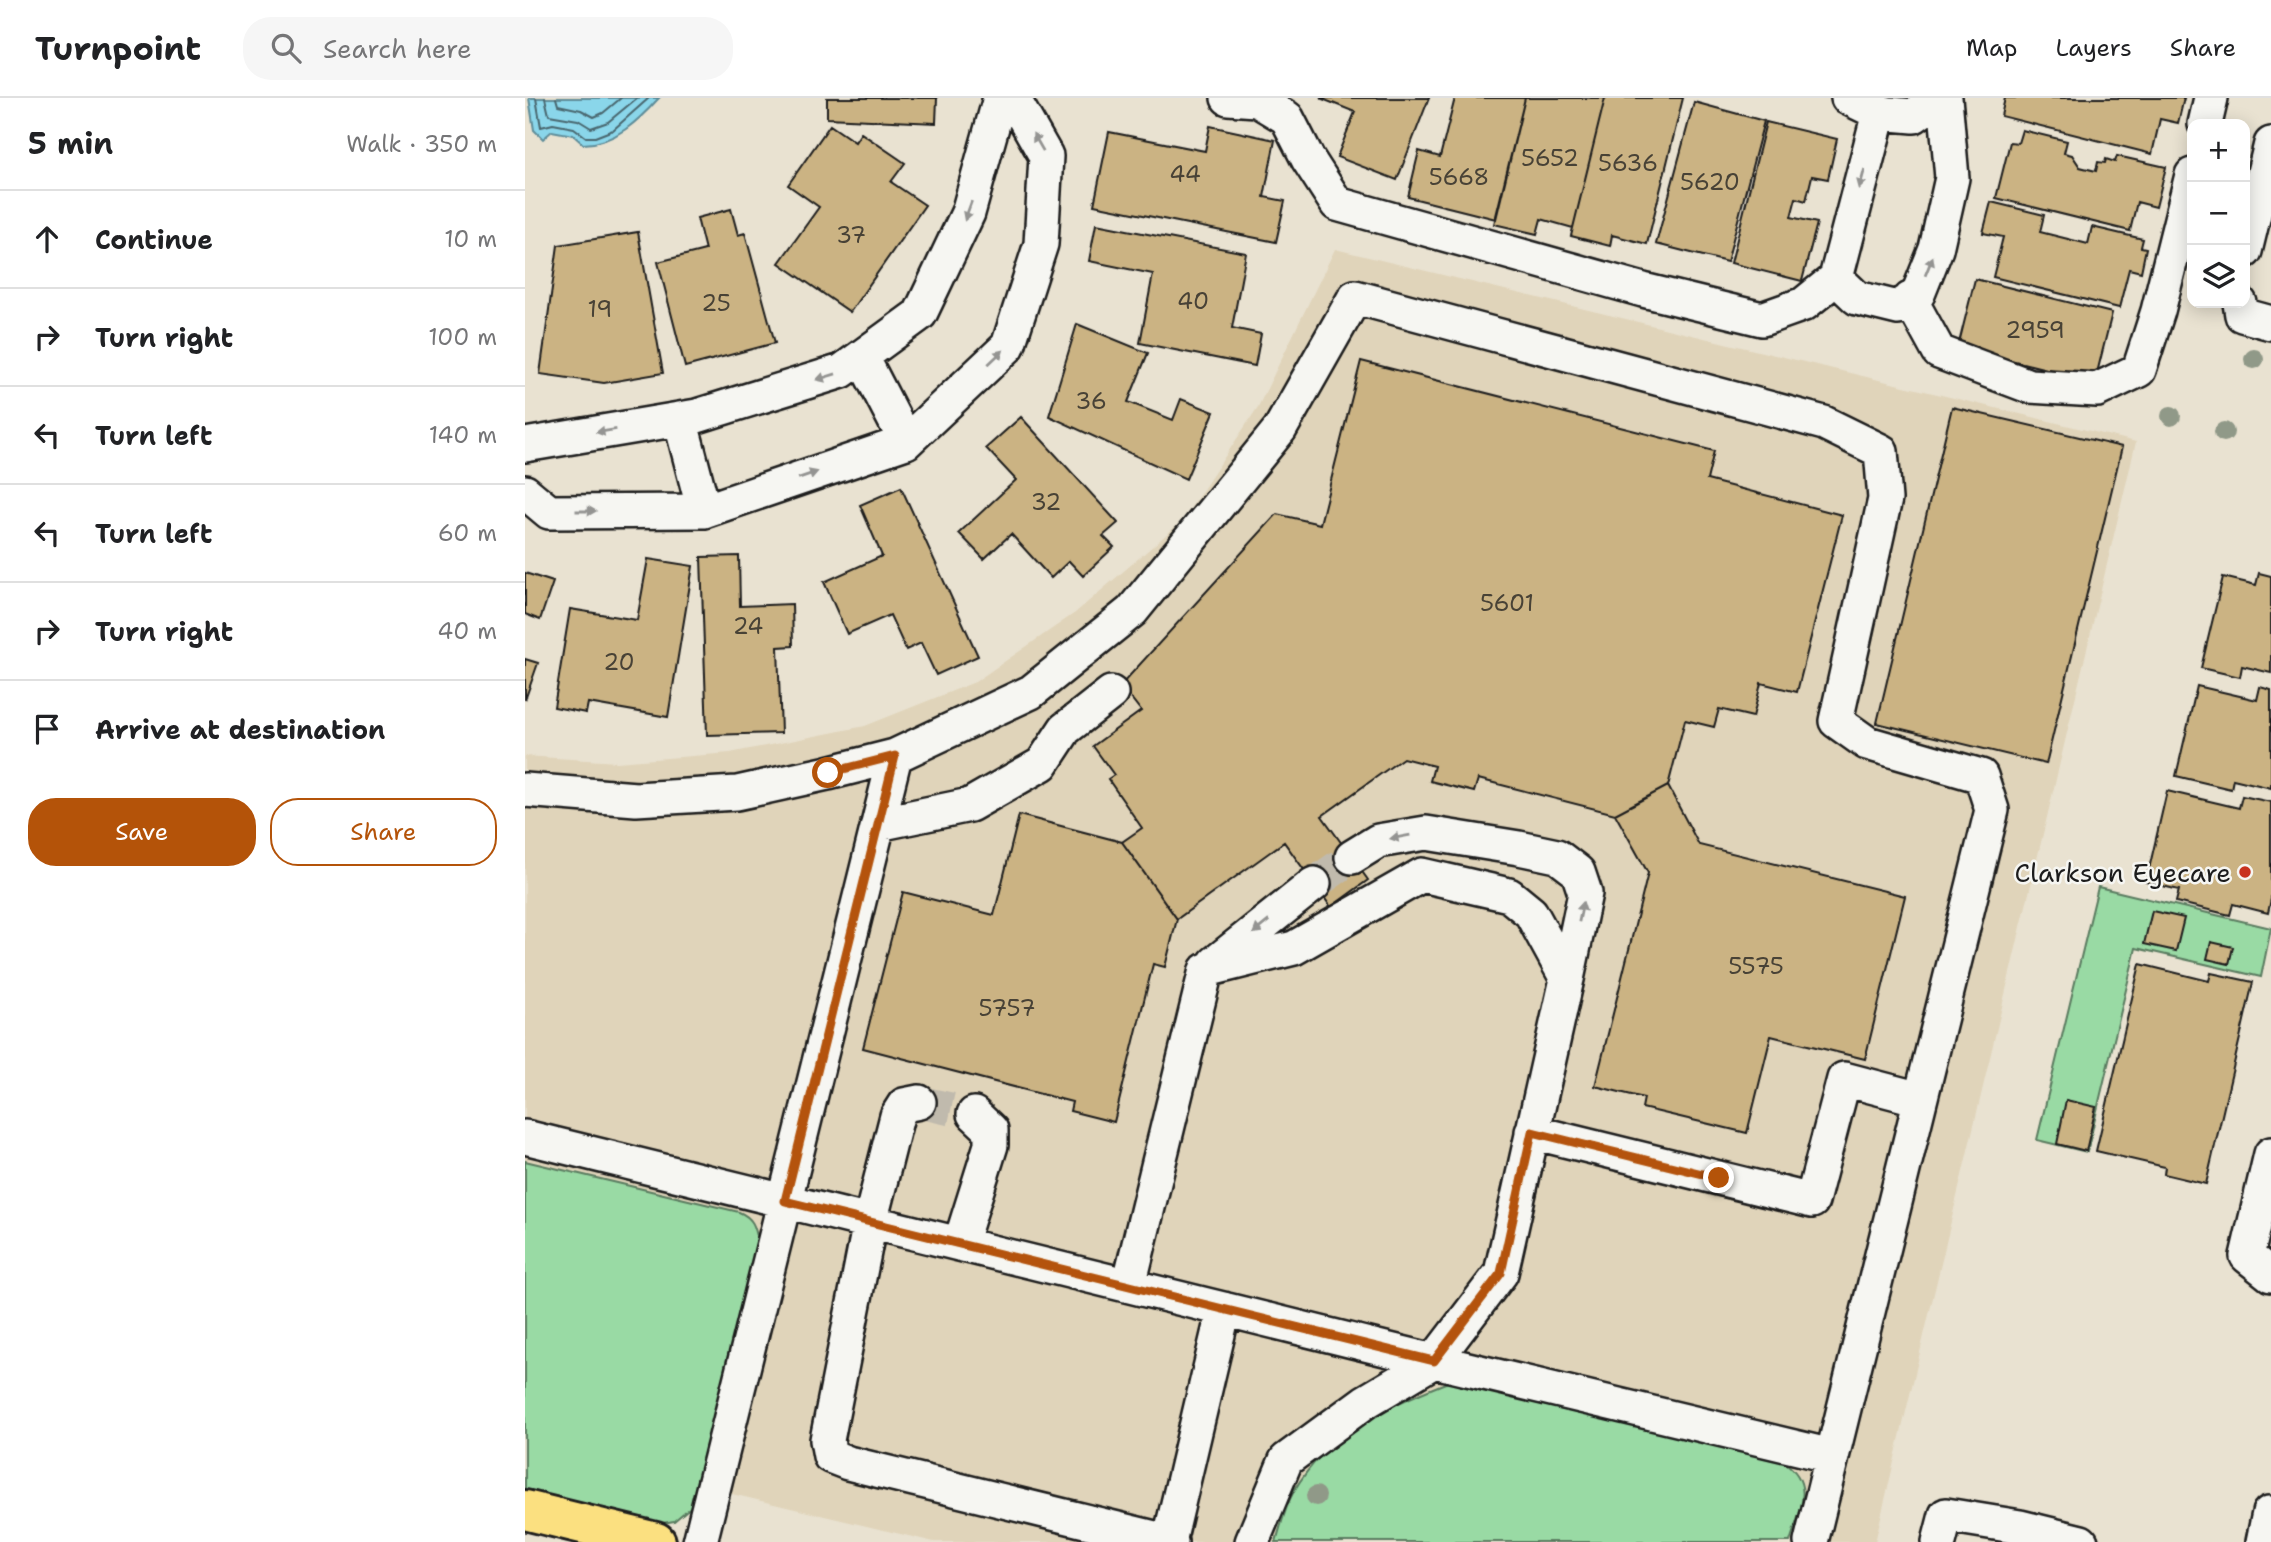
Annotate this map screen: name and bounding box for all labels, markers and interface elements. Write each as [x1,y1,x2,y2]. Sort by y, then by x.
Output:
search box [243,17,733,80]
text: Turnpoint [35,26,201,71]
icon: search [267,29,305,67]
text: Search here [323,31,472,66]
text: Map [1966,32,2017,64]
text: Layers [2055,32,2132,64]
text: Share [2170,32,2236,64]
map controls [2187,119,2250,308]
button: + [2187,119,2250,182]
text: 5 min [28,123,113,164]
text: Walk · 350 m [346,129,497,159]
one-way arrow [1032,132,1044,152]
house number: 5652 [1521,143,1579,173]
house number: 5636 [1598,148,1658,178]
house number: 44 [1169,159,1201,189]
house number: 5668 [1429,162,1489,192]
house number: 5620 [1680,167,1740,197]
one-way arrow [1856,169,1866,190]
button: − [2187,182,2250,245]
one-way arrow [962,200,973,221]
icon: ahead [28,220,66,258]
house number: 37 [836,220,866,250]
text: Continue [95,222,213,257]
text: 10 m [444,224,497,254]
button: layers [2187,245,2250,308]
one-way arrow [1924,256,1935,277]
house number: 40 [1177,286,1209,316]
house number: 25 [701,288,731,318]
house number: 19 [588,294,612,324]
house number: 2959 [2005,315,2065,345]
icon: right [28,318,66,356]
text: Turn right [95,320,233,355]
text: 100 m [428,322,497,352]
one-way arrow [987,349,1005,365]
one-way arrow [815,372,836,382]
house number: 36 [1075,386,1107,416]
icon: left [28,416,66,454]
text: Turn left [95,418,212,453]
text: 140 m [429,420,497,450]
one-way arrow [595,426,617,437]
one-way arrow [798,470,819,480]
house number: 32 [1031,487,1061,517]
one-way arrow [576,505,598,517]
icon: left [28,514,66,552]
text: Turn left [95,516,212,551]
text: 60 m [438,518,497,548]
house number: 5601 [1480,588,1534,618]
house number: 24 [733,611,763,641]
icon: right [28,612,66,650]
text: Turn right [95,614,233,649]
text: 40 m [437,616,497,646]
house number: 20 [603,647,635,677]
icon: arrive [28,710,66,748]
text: Arrive at destination [95,712,385,747]
route start [812,757,843,788]
button: Save [28,798,256,866]
button: Share [270,798,497,866]
one-way arrow [1389,832,1411,843]
place label: Clarkson Eyecare [2014,855,2231,890]
marker: Clarkson Eyecare [2237,864,2253,880]
one-way arrow [1576,901,1587,923]
one-way arrow [1252,919,1270,934]
house number: 5575 [1728,951,1784,981]
house number: 5757 [978,993,1036,1023]
route end [1703,1162,1734,1193]

